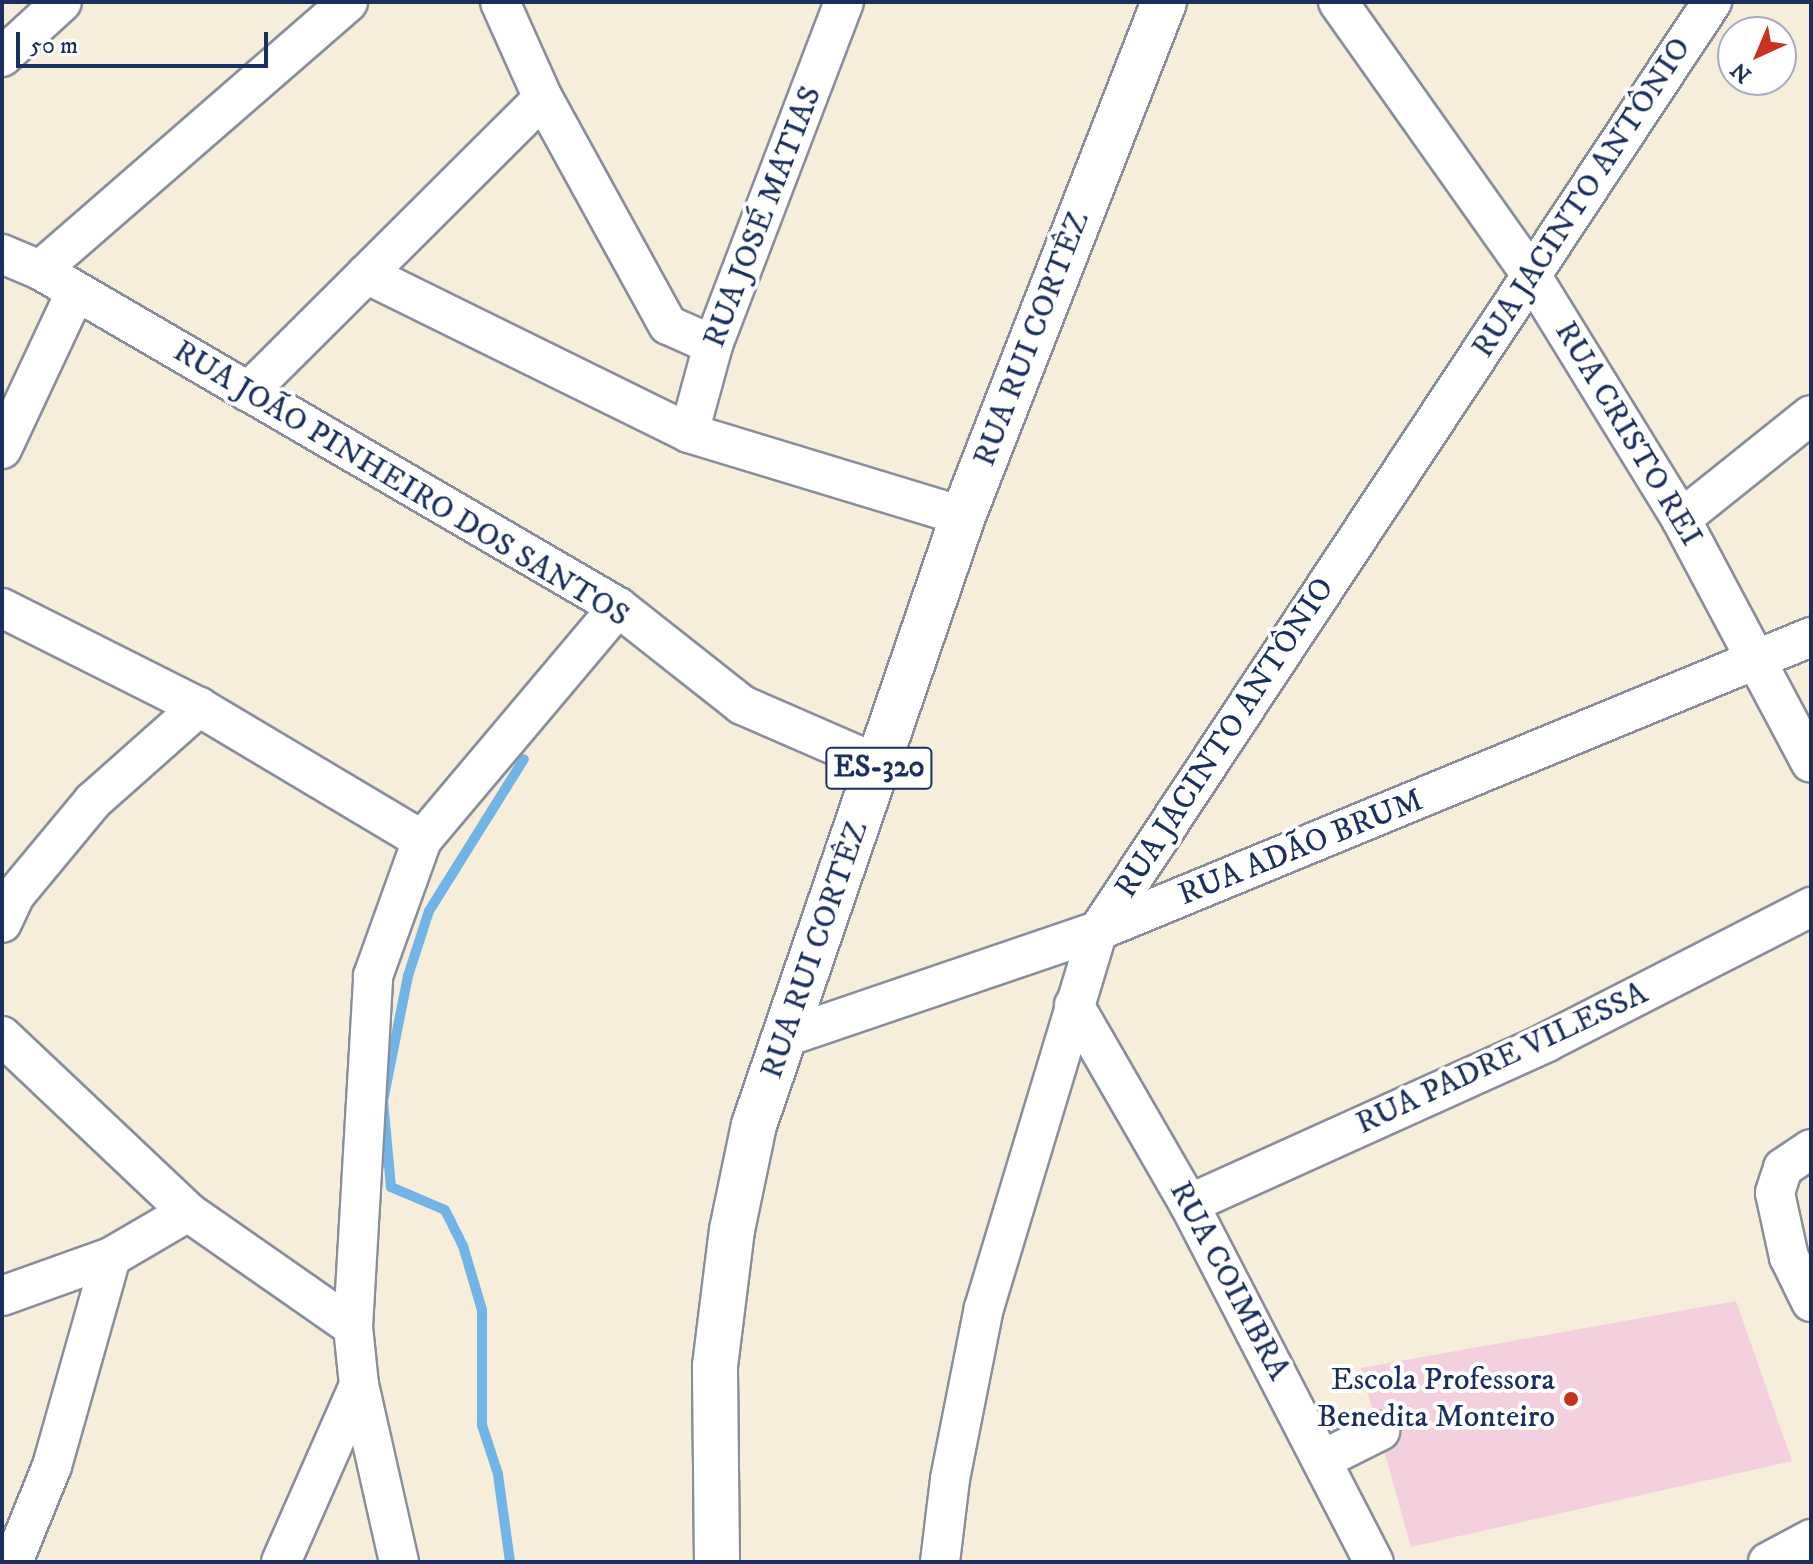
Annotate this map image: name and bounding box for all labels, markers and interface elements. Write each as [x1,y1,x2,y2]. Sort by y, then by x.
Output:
scale bar [20,16,272,66]
north arrow [1717,16,1797,96]
text: 50 m [30,31,78,61]
street label: RUA JACINTO ANTÔNIO [1464,31,1700,365]
text: N [1725,56,1757,88]
street label: RUA JOSÉ MATIAS [695,81,831,353]
street label: RUA RUI CORTÊZ [966,206,1098,472]
street label: RUA CRISTO REI [1546,315,1710,553]
street label: RUA JOÃO PINHEIRO DOS SANTOS [166,332,636,636]
street label: RUA JACINTO ANTÔNIO [1107,571,1343,905]
road number: ES-320 [825,742,933,794]
street label: RUA ADÃO BRUM [1173,781,1429,915]
street label: RUA RUI CORTÊZ [753,816,877,1084]
street label: RUA PADRE VILESSA [1350,975,1654,1143]
street label: RUA COIMBRA [1160,1175,1298,1387]
place label: Escola Professora Benedita Monteiro [1317,1362,1555,1437]
marker: Escola Professora Benedita Monteiro [1562,1390,1580,1408]

